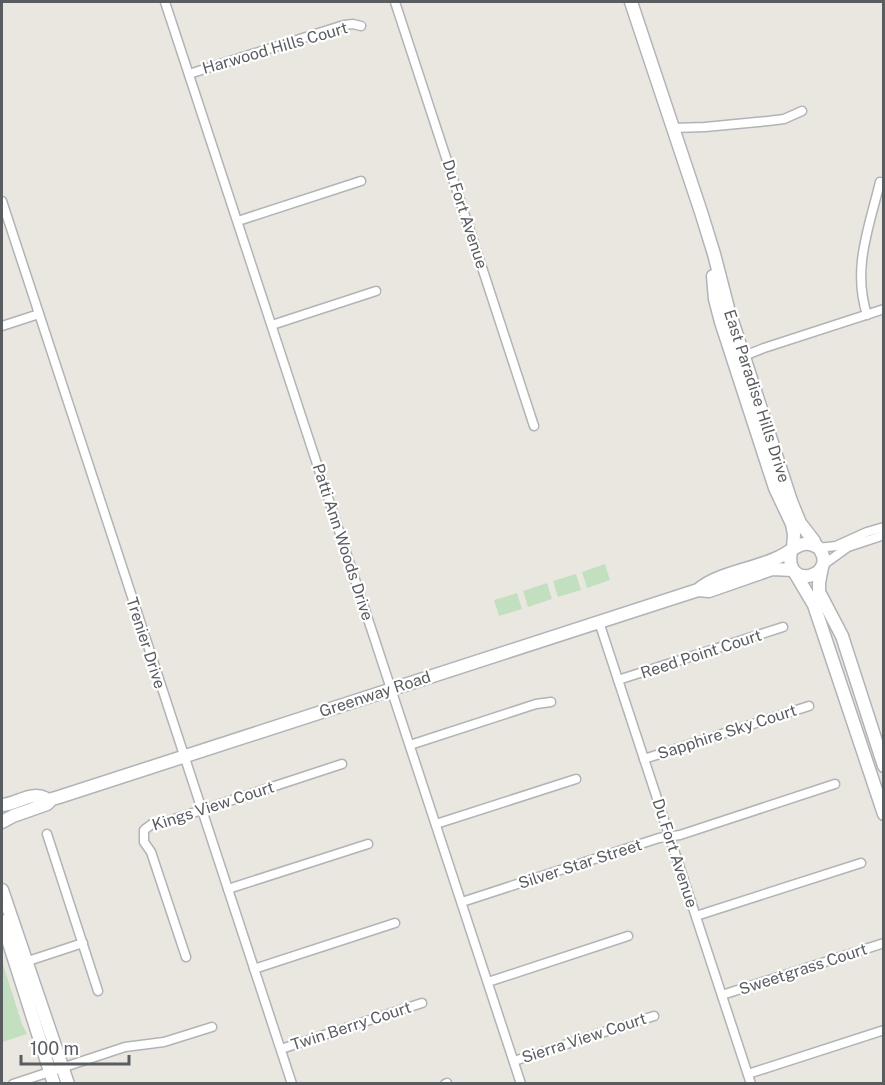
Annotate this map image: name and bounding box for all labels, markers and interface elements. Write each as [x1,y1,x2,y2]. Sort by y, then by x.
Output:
street label: Harwood Hills Court [200,18,350,78]
street label: Du Fort Avenue [438,157,492,271]
street label: East Paradise Hills Drive [720,307,794,485]
street label: Patti Ann Woods Drive [309,461,377,623]
street label: Trenier Drive [122,595,170,691]
street label: Reed Point Court [638,626,764,682]
street label: Greenway Road [317,667,433,721]
street label: Sapphire Sky Court [655,701,799,763]
street label: Kings View Court [150,777,276,835]
street label: Du Fort Avenue [648,796,702,910]
street label: Silver Star Street [516,835,644,893]
street label: Sweetgrass Court [737,939,869,999]
street label: Twin Berry Court [289,998,413,1054]
street label: Sierra View Court [519,1009,649,1067]
scale bar [21,1028,129,1066]
text: 100 m [30,1038,79,1059]

